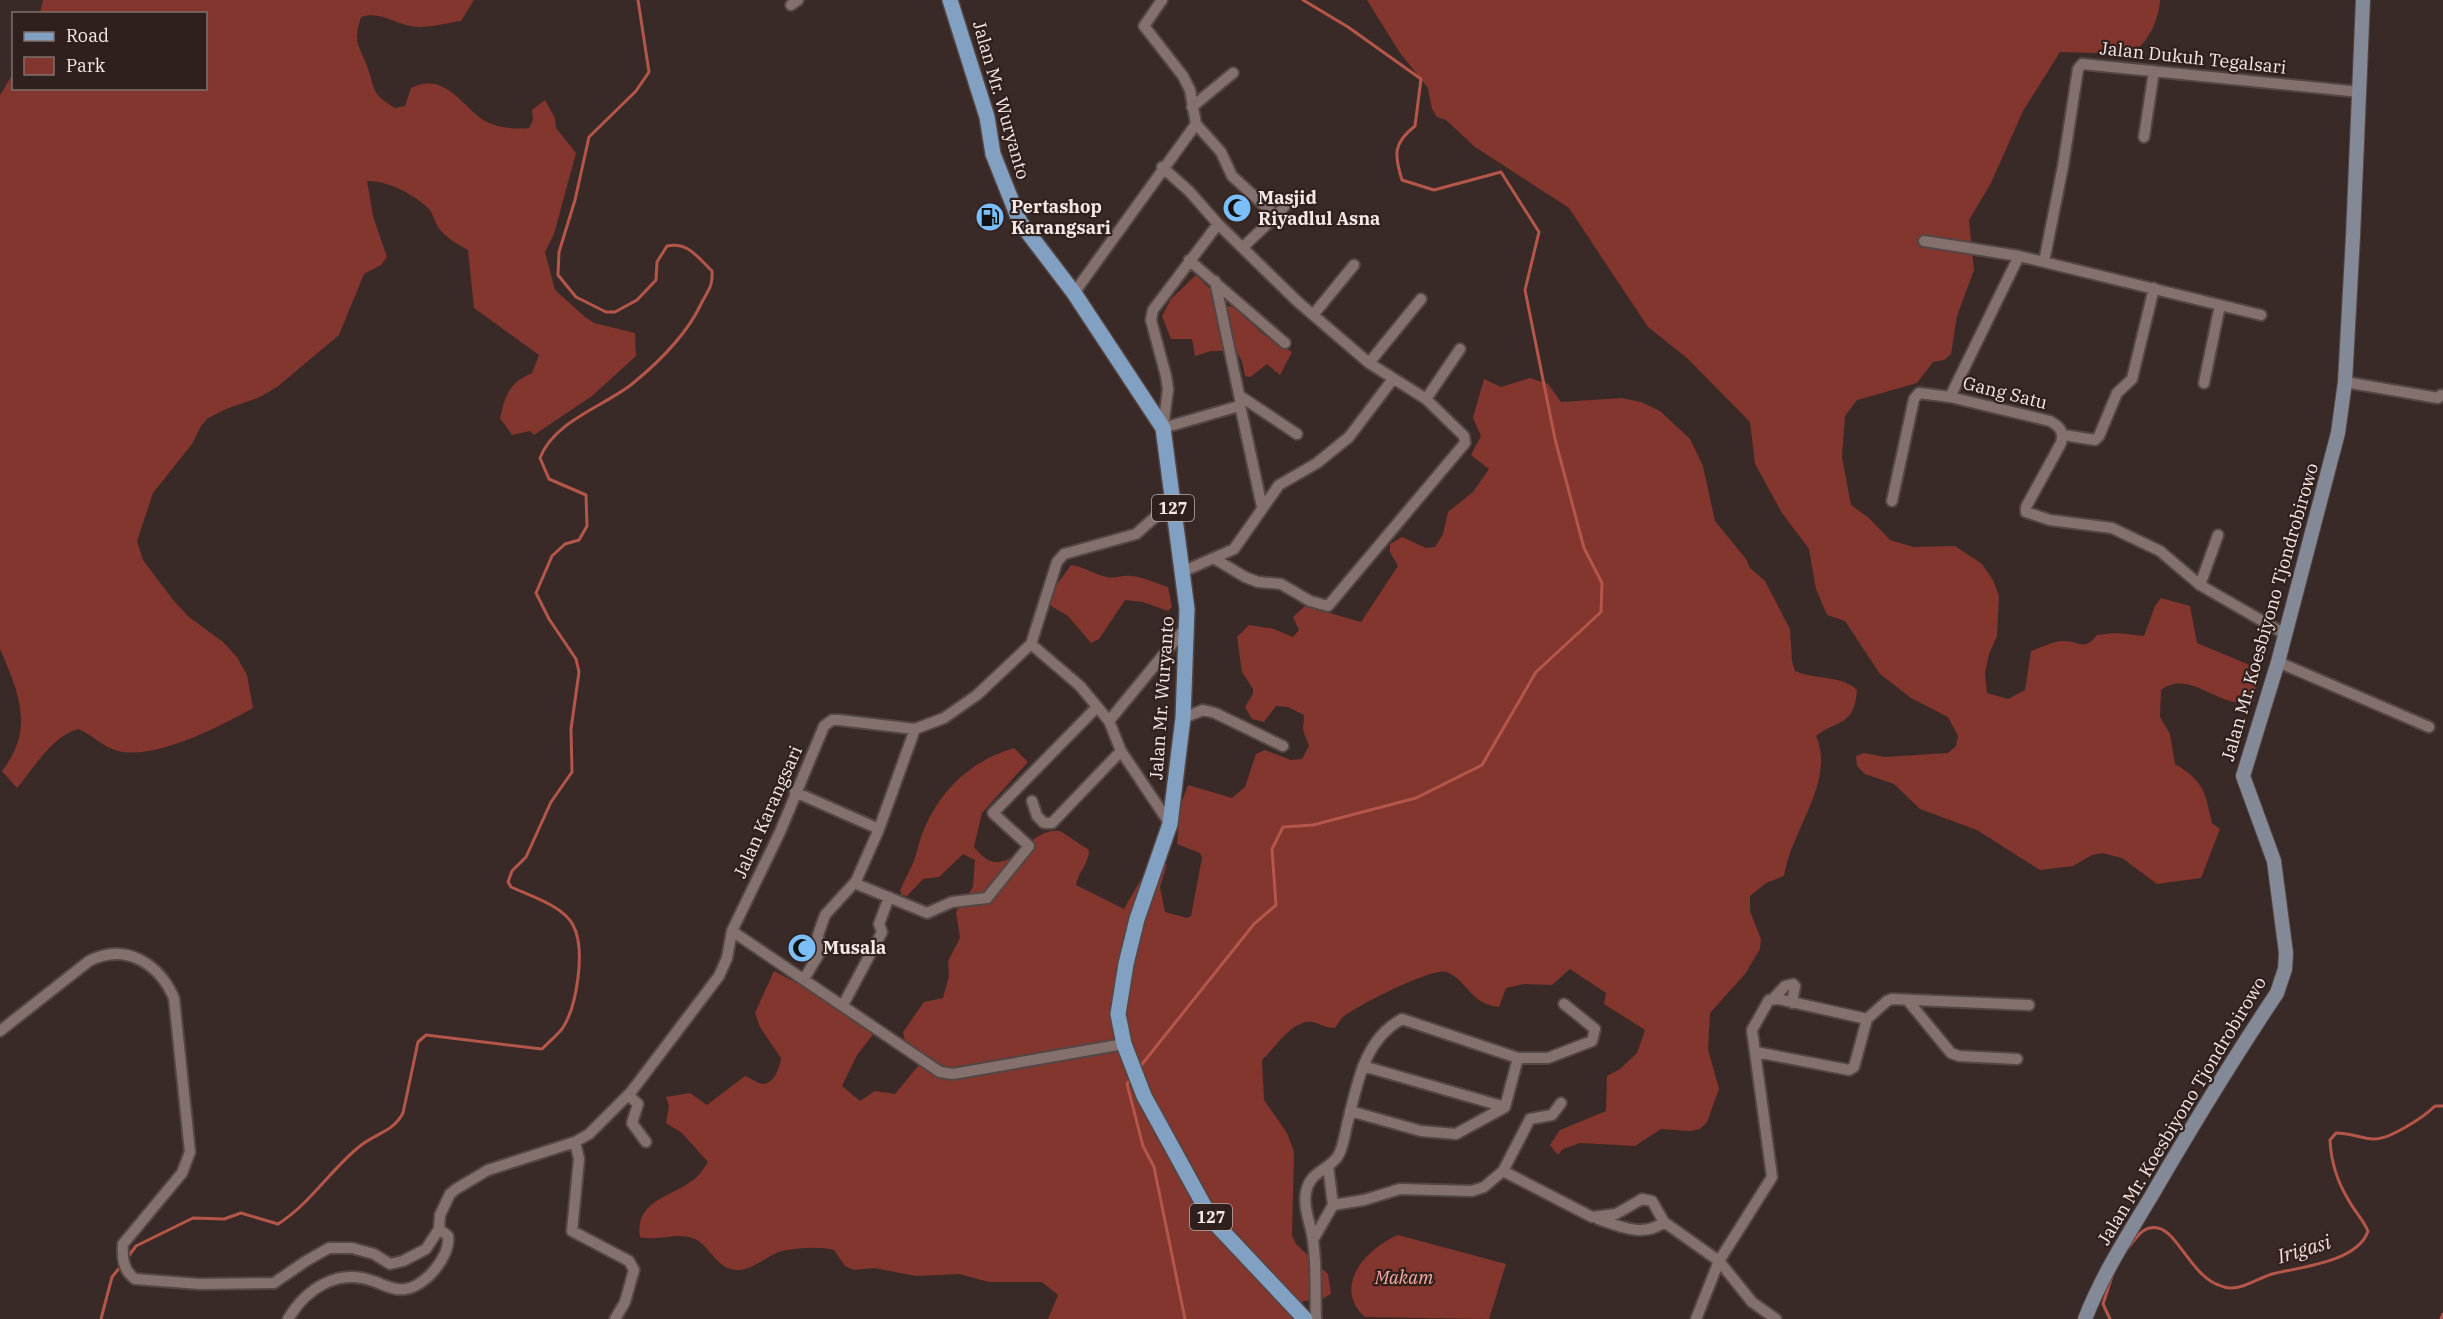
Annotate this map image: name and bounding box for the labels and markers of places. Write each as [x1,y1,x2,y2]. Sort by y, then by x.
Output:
place label: Masjid Riyadlul Asna [1258,186,1380,230]
mosque icon: Masjid Riyadlul Asna [1221,192,1253,224]
place label: Pertashop Karangsari [1011,195,1111,239]
fuel station icon: Pertashop Karangsari [974,201,1006,233]
mosque icon: Musala [786,932,818,964]
place label: Musala [823,936,886,959]

